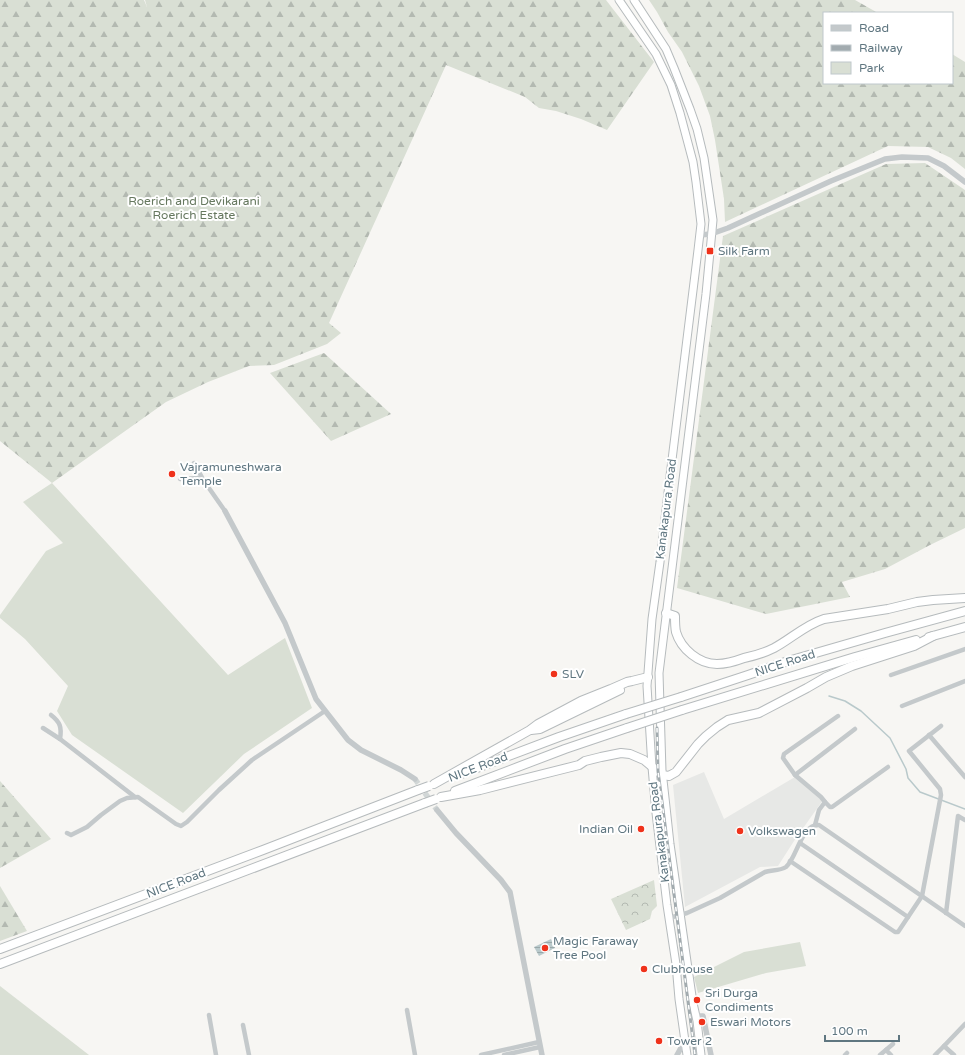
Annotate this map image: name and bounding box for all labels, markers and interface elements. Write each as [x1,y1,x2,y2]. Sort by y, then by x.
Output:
legend [823,12,953,84]
text: Road [859,21,889,35]
text: Railway [859,41,903,55]
text: Park [859,61,885,75]
park label: Roerich and Devikarani Roerich Estate [128,194,260,222]
place label: Silk Farm [718,244,770,258]
marker: Silk Farm [705,246,715,256]
street label: Kanakapura Road [653,458,679,560]
place label: Vajramuneshwara Temple [180,460,282,488]
marker: Vajramuneshwara Temple [167,469,177,479]
street label: NICE Road [753,647,817,679]
place label: SLV [562,667,585,681]
marker: SLV [549,669,559,679]
street label: NICE Road [446,749,510,785]
street label: Kanakapura Road [646,781,672,883]
place label: Indian Oil [579,822,633,836]
marker: Indian Oil [636,824,646,834]
place label: Volkswagen [748,824,816,838]
marker: Volkswagen [735,826,745,836]
street label: NICE Road [144,865,208,901]
place label: Magic Faraway Tree Pool [553,934,639,962]
marker: Magic Faraway Tree Pool [540,943,550,953]
place label: Clubhouse [652,962,713,976]
marker: Clubhouse [639,964,649,974]
place label: Sri Durga Condiments [705,986,774,1014]
marker: Sri Durga Condiments [692,995,702,1005]
place label: Eswari Motors [710,1015,791,1029]
marker: Eswari Motors [697,1017,707,1027]
scale bar [825,1017,899,1043]
text: 100 m [831,1024,868,1038]
place label: Tower 2 [667,1034,712,1048]
marker: Tower 2 [654,1036,664,1046]

